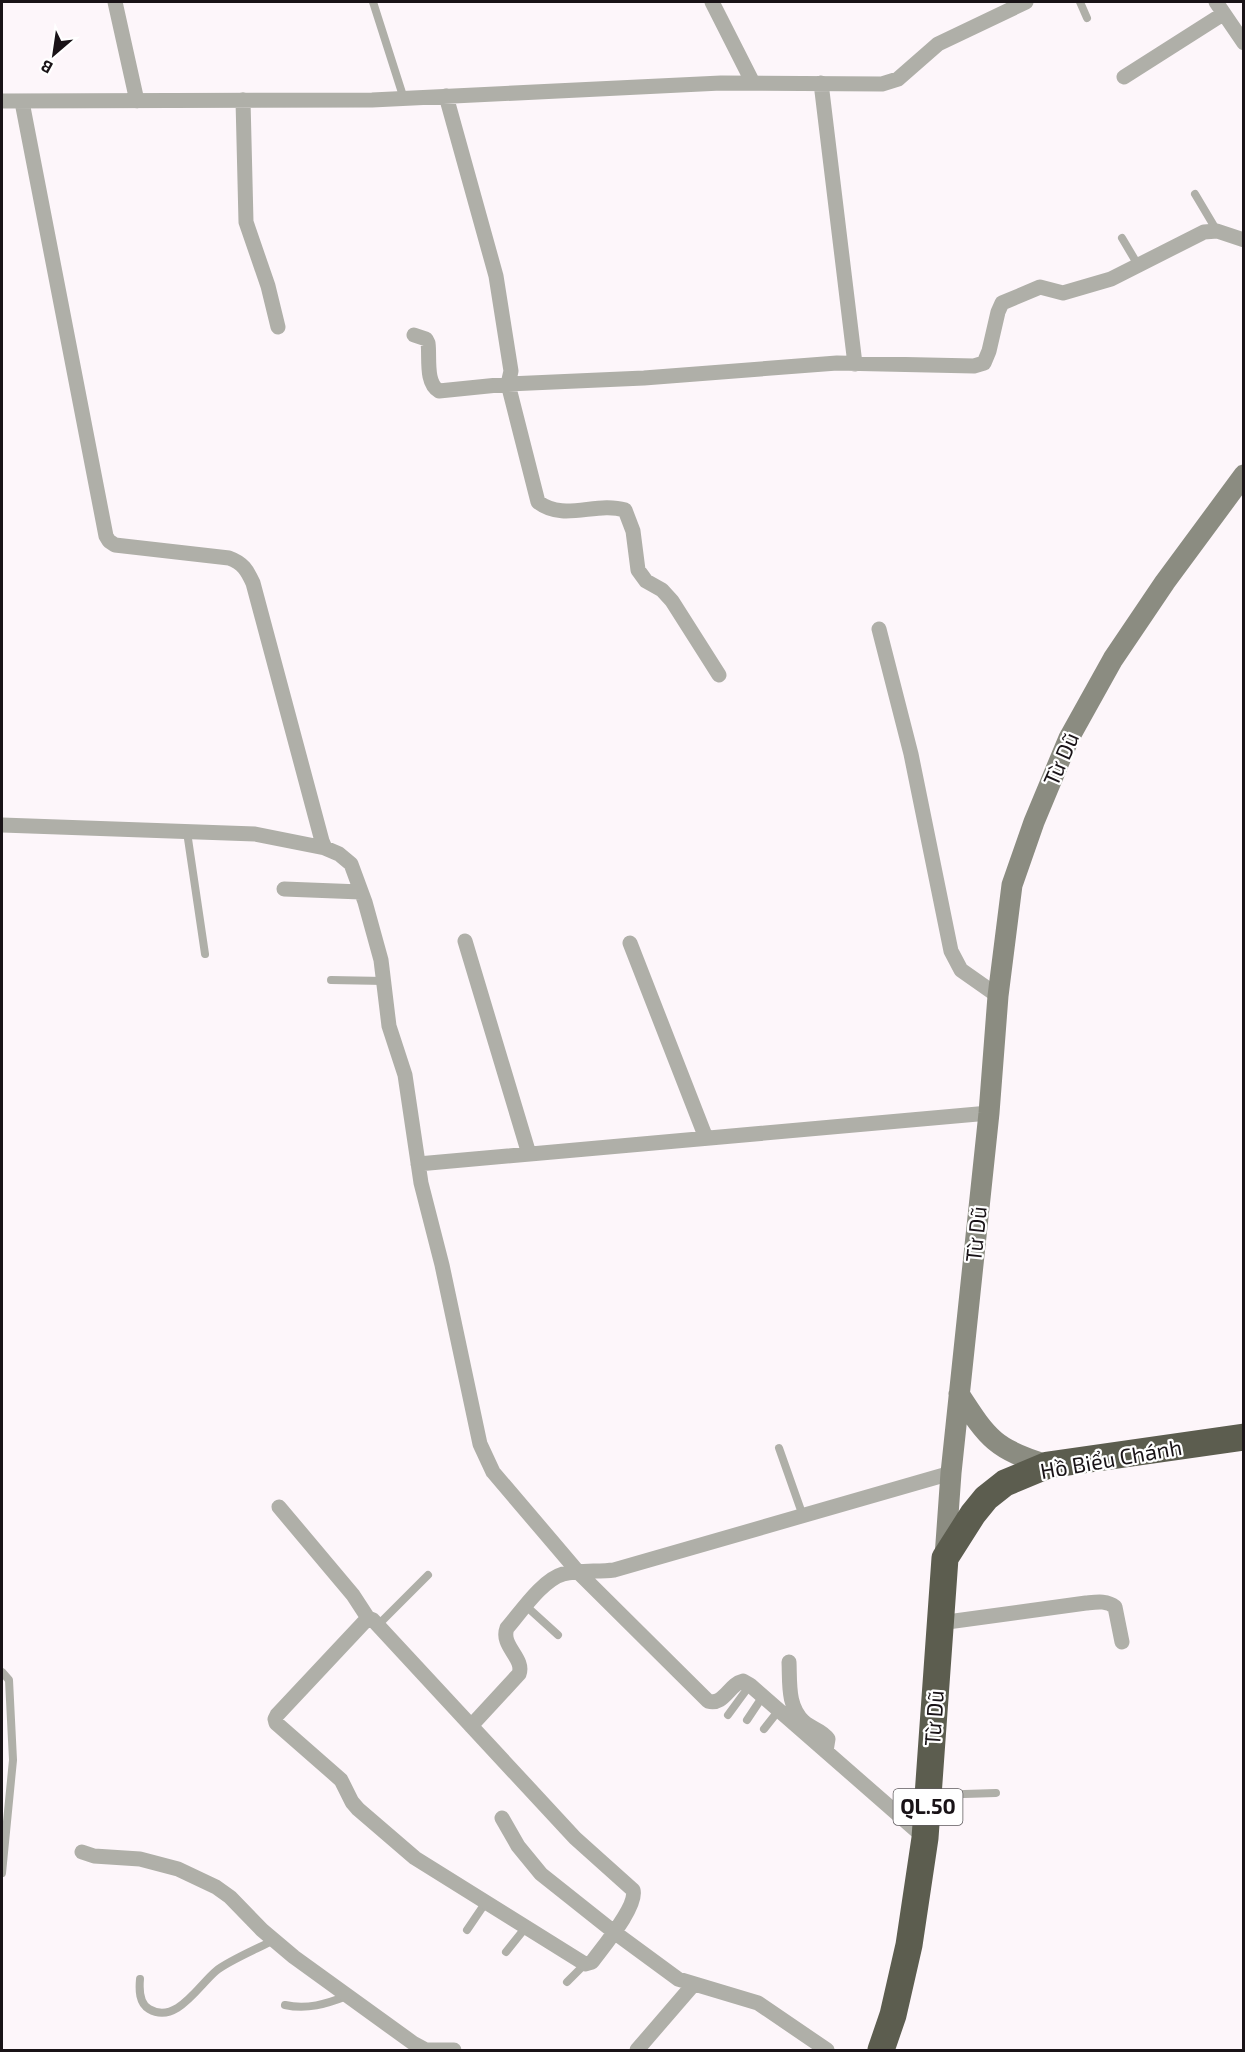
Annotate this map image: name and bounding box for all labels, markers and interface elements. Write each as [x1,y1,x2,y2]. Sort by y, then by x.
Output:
north arrow [24,24,84,84]
text: B [37,57,56,78]
street label: Từ Dũ [1037,728,1083,789]
street label: Từ Dũ [959,1205,991,1263]
street label: Hồ Biểu Chánh [1038,1433,1184,1483]
street label: Từ Dũ [918,1689,948,1747]
road number: QL.50 [894,1789,962,1825]

